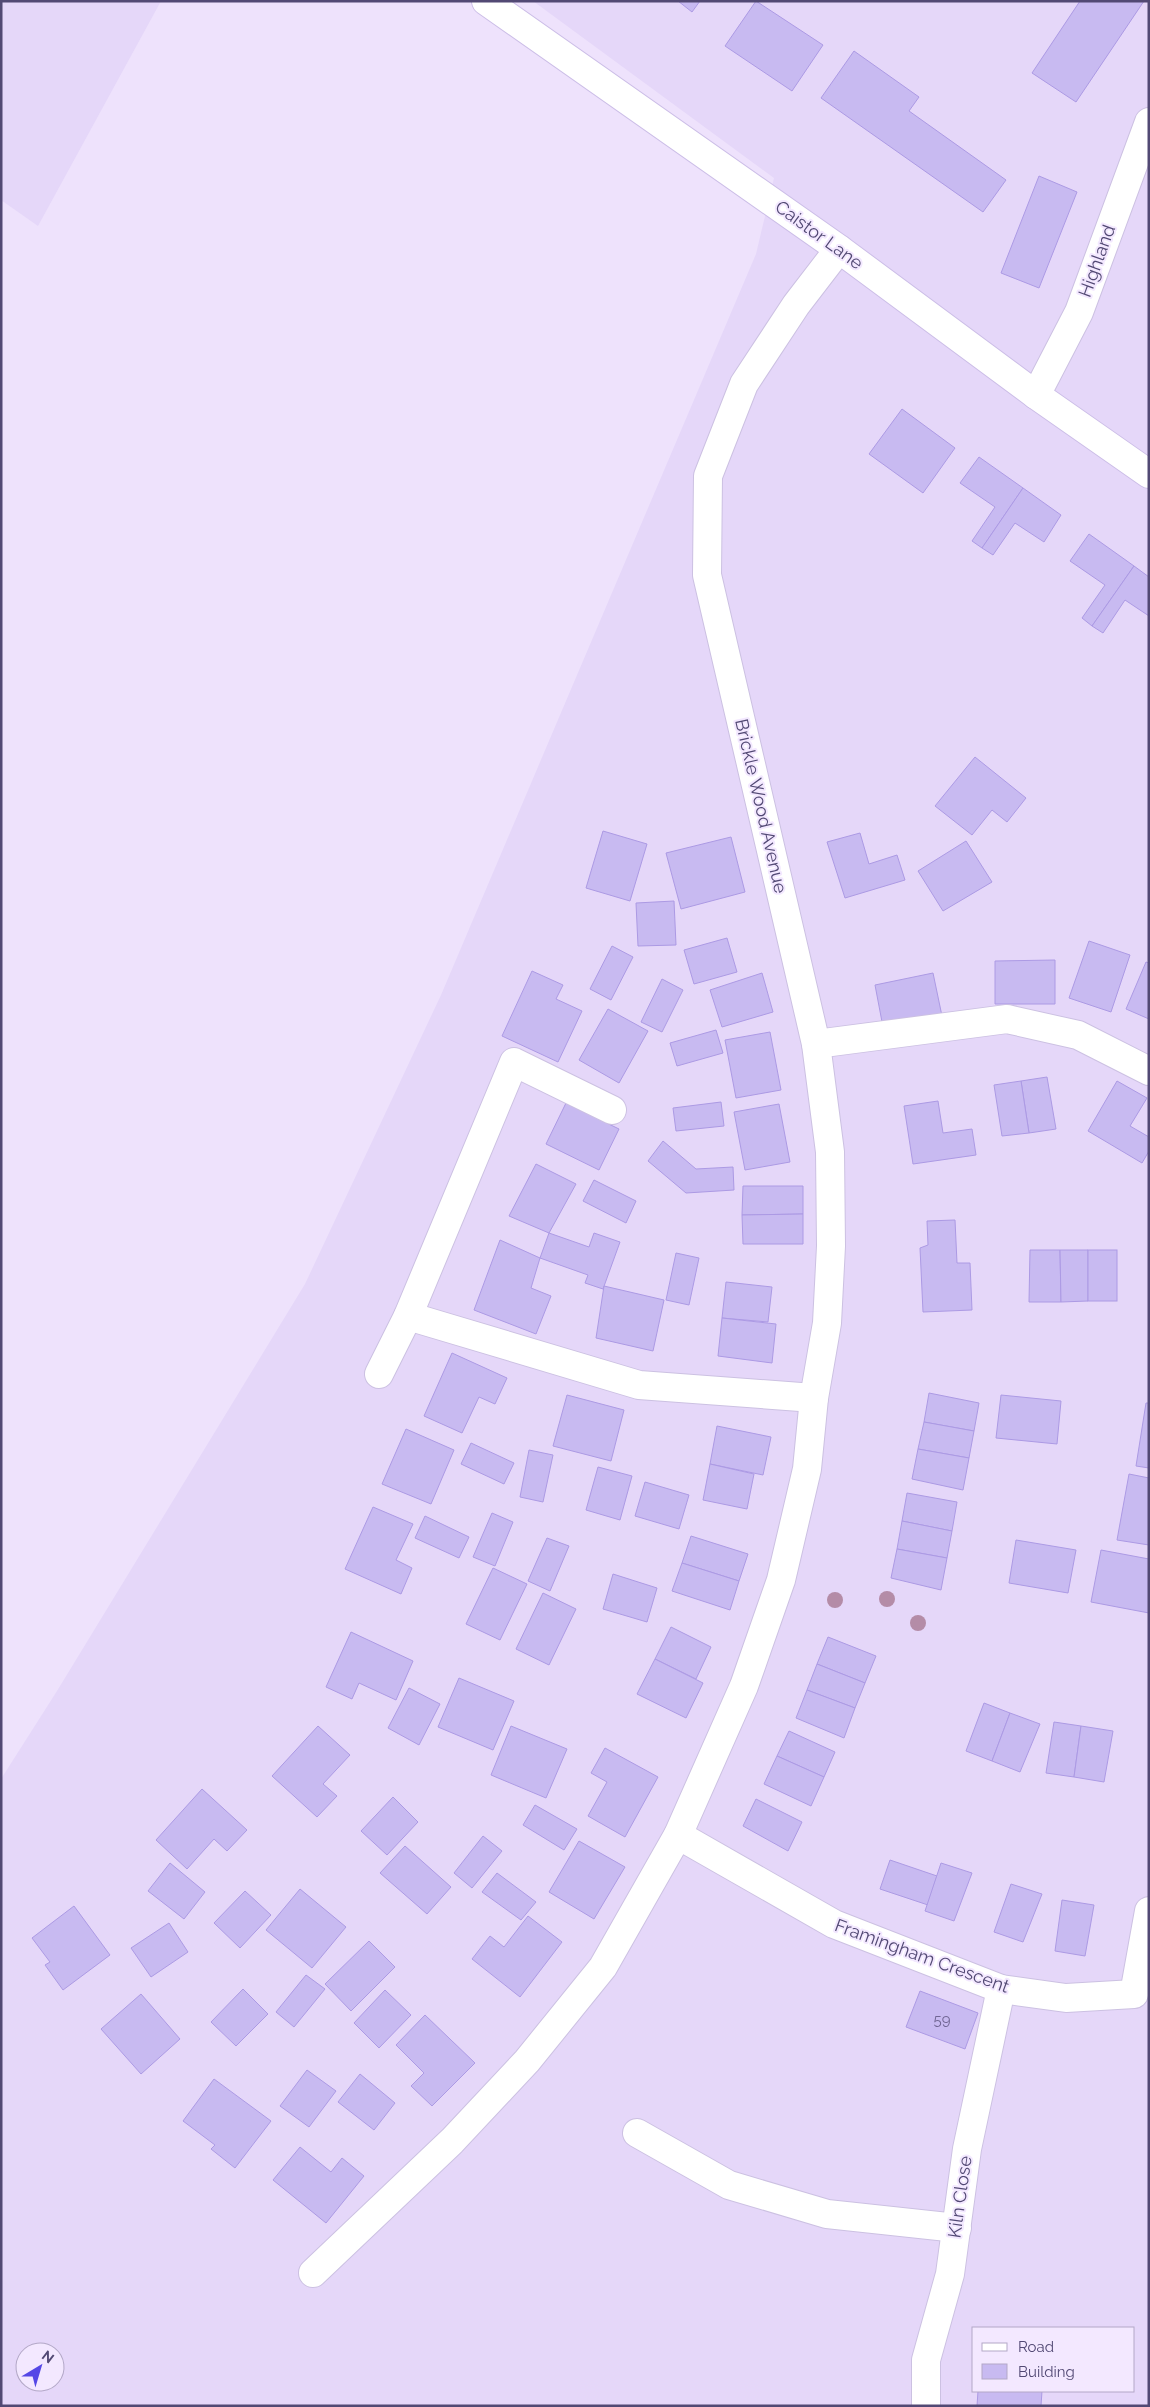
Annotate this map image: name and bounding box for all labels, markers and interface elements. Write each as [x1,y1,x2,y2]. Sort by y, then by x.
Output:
street label: Caistor Lane [771,196,868,274]
street label: Highland [1074,222,1119,300]
street label: Brickle Wood Avenue [731,717,792,896]
street label: Framingham Crescent [832,1914,1012,1997]
house number: 59 [934,2011,951,2029]
street label: Kiln Close [943,2154,976,2239]
legend [972,2327,1135,2392]
text: Road [1018,2338,1054,2356]
north arrow [15,2342,65,2392]
text: N [39,2347,57,2366]
text: Building [1018,2363,1075,2381]

